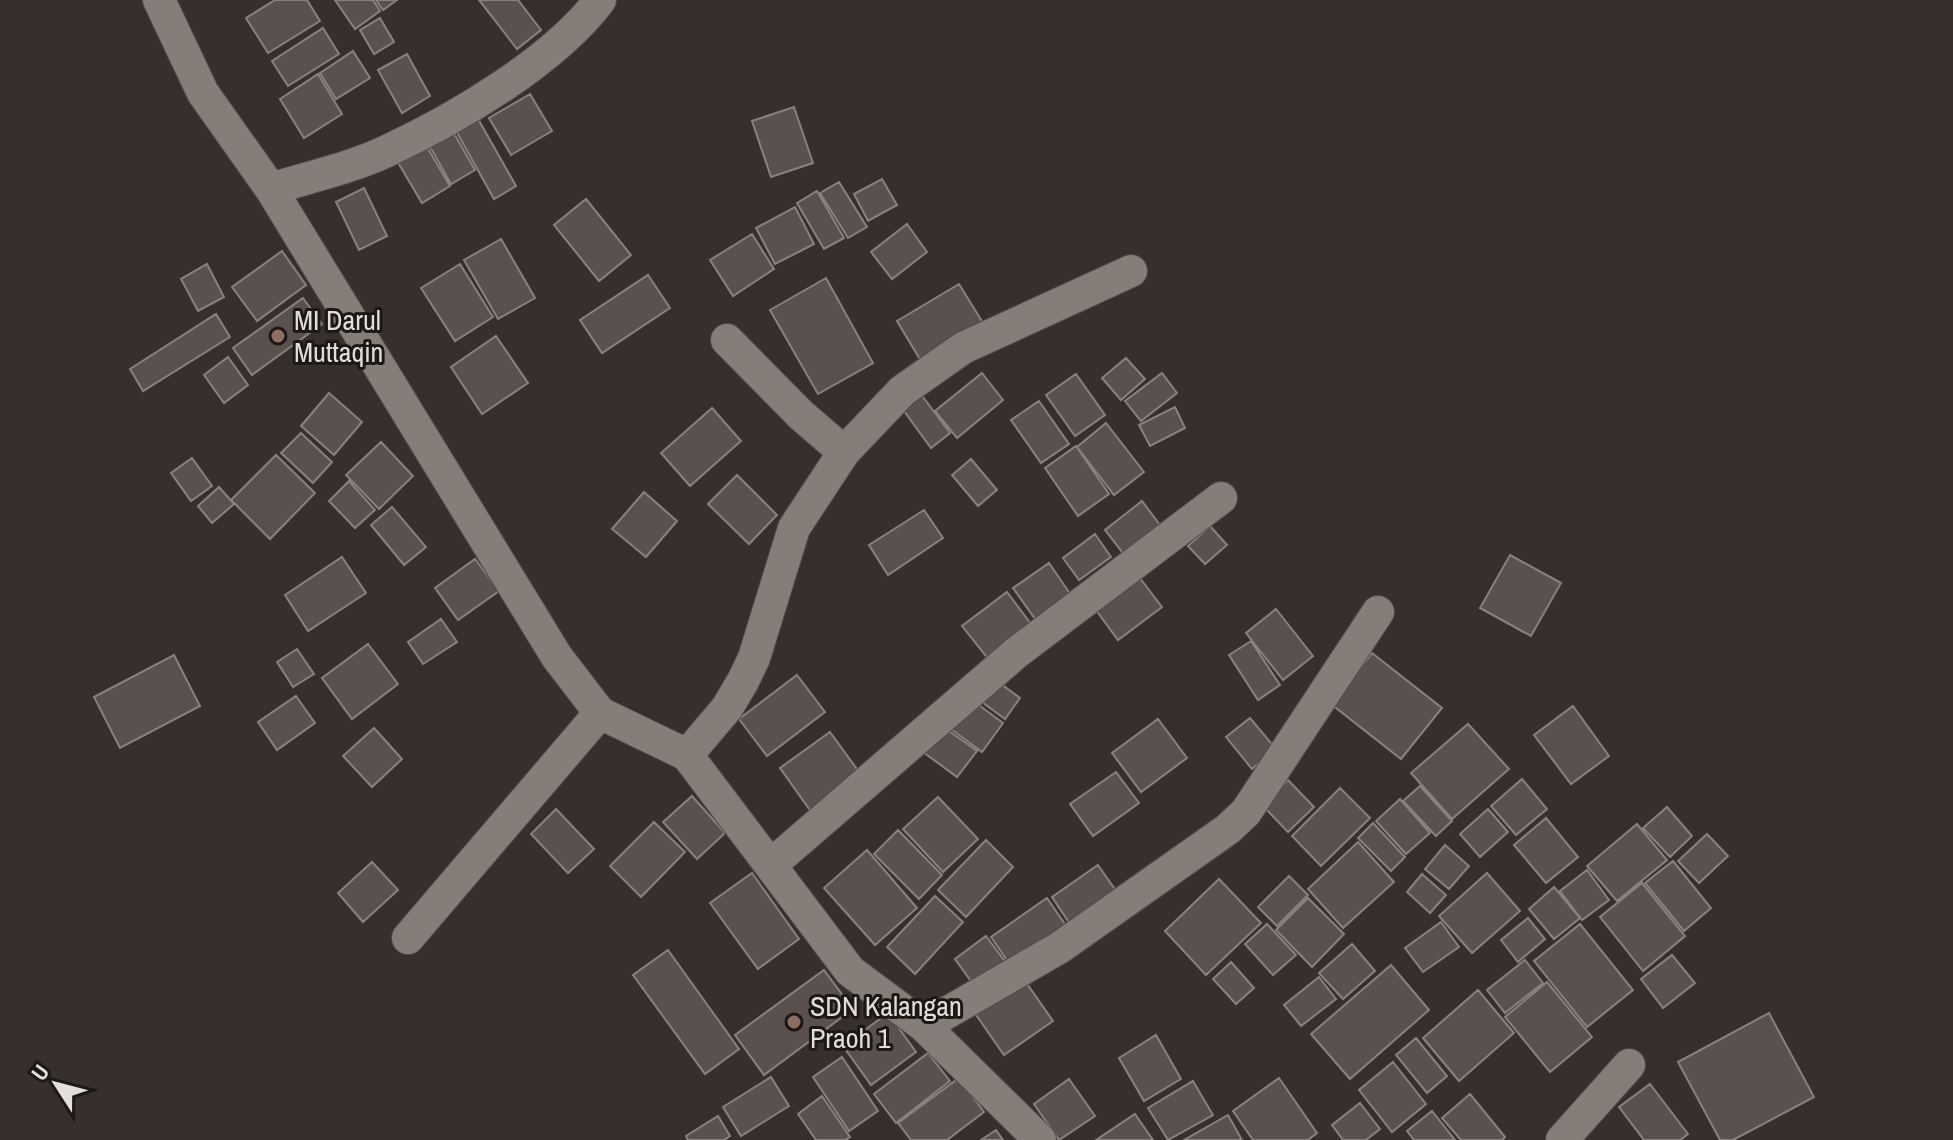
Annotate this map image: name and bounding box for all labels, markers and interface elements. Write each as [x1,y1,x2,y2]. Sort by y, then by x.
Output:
place label: MI Darul Muttaqin [294,301,383,371]
marker: MI Darul Muttaqin [269,327,287,345]
place label: SDN Kalangan Praoh 1 [810,987,962,1057]
marker: SDN Kalangan Praoh 1 [785,1013,803,1031]
north arrow [16,1044,96,1124]
text: U [24,1058,56,1086]

